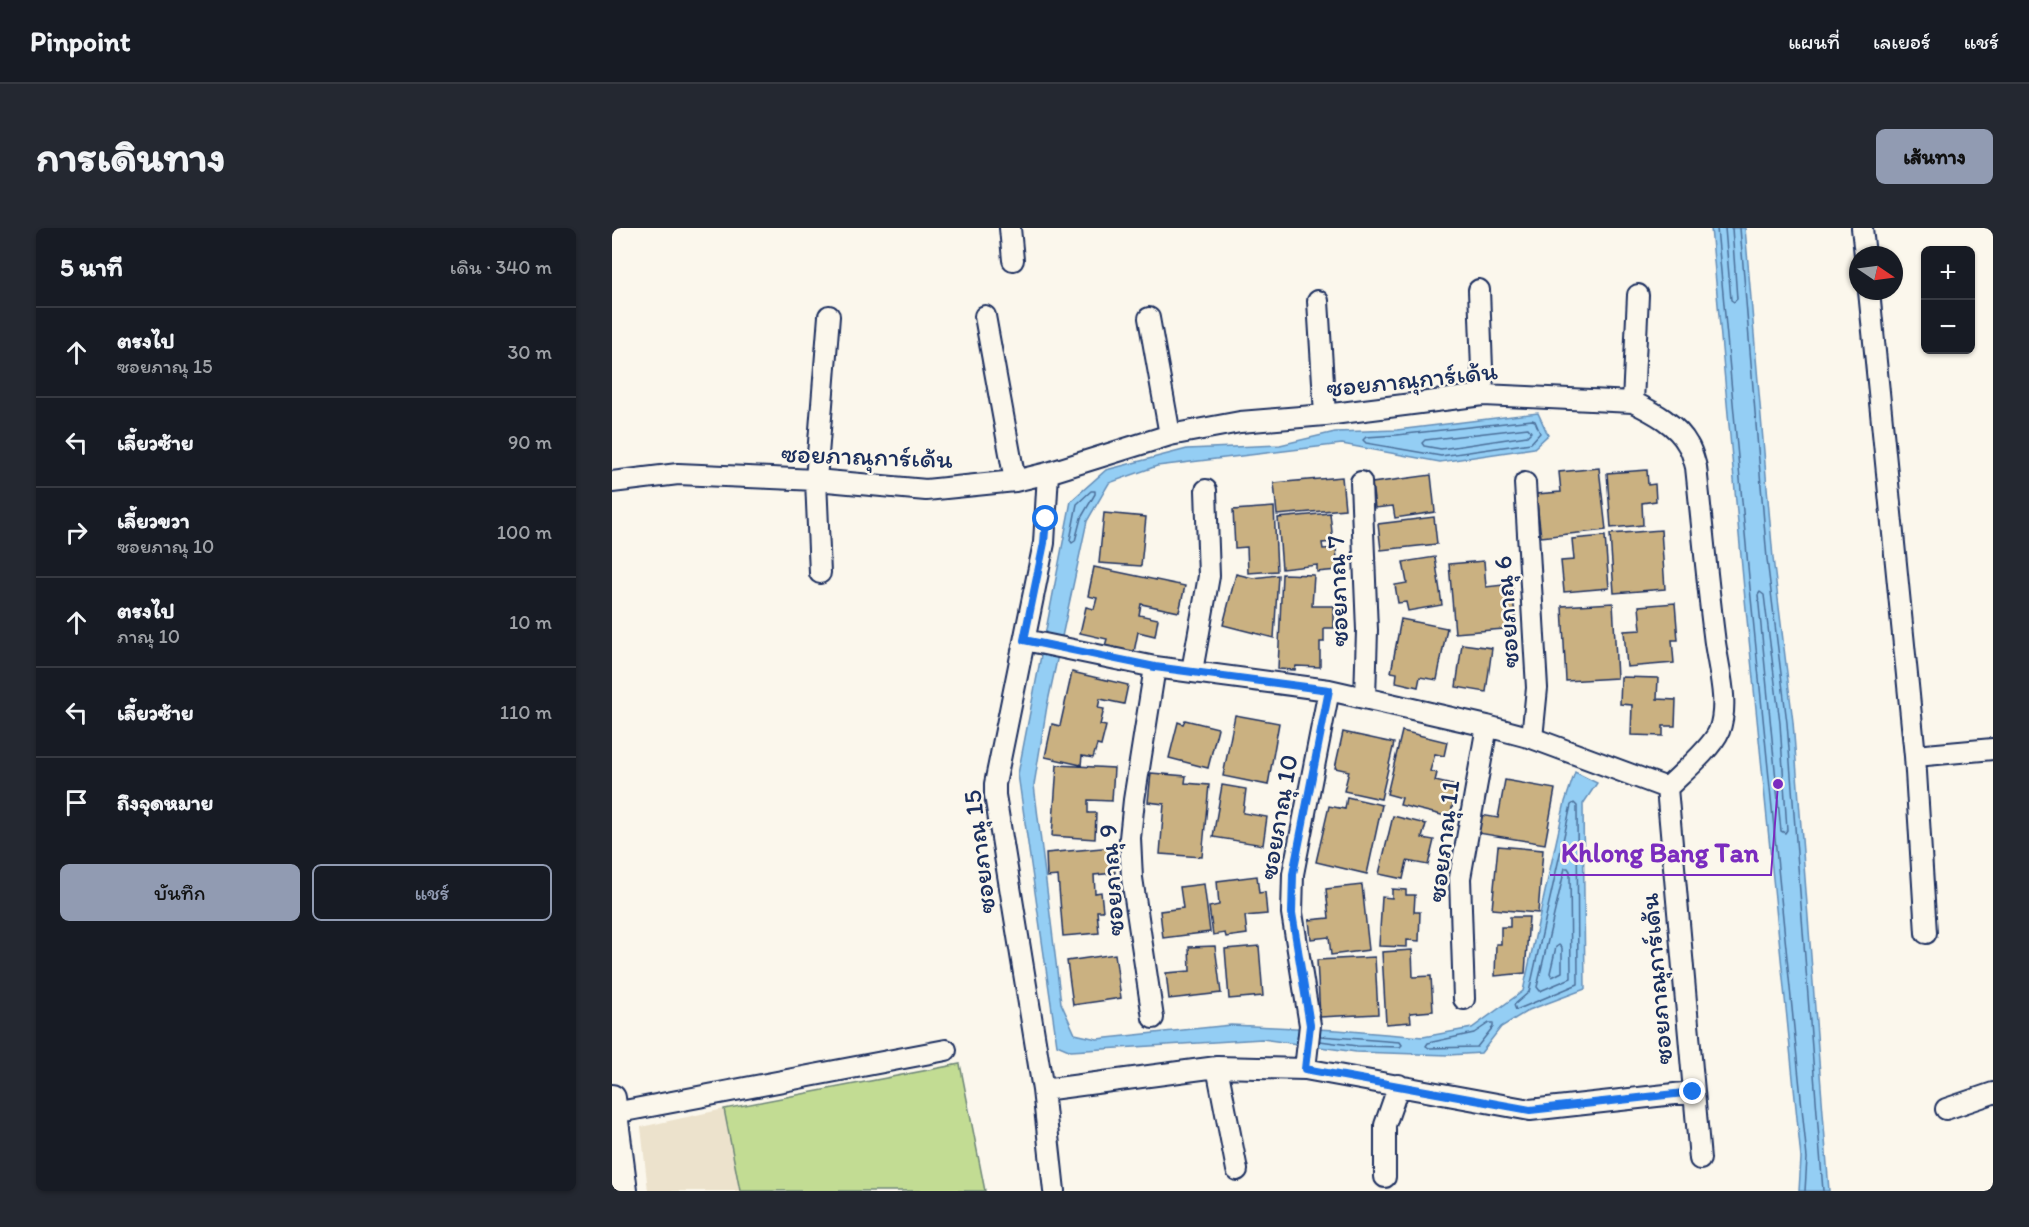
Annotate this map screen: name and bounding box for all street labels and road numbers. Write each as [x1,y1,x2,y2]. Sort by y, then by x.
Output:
street label: ซอยภาณุการ์เด้น [1325,354,1500,406]
street label: ซอยภาณุการ์เด้น [781,437,954,477]
street label: ซอยภาณุ 7 [1319,535,1357,647]
street label: ซอยภาณุ 6 [1486,555,1528,669]
street label: ซอยภาณุ 10 [1251,752,1307,882]
street label: ซอยภาณุ 11 [1420,778,1468,904]
street label: ซอยภาณุ 15 [956,788,1004,916]
street label: ซอยภาณุ 9 [1091,823,1133,937]
street label: ซอยภาณุการ์เด้น [1633,891,1681,1066]

